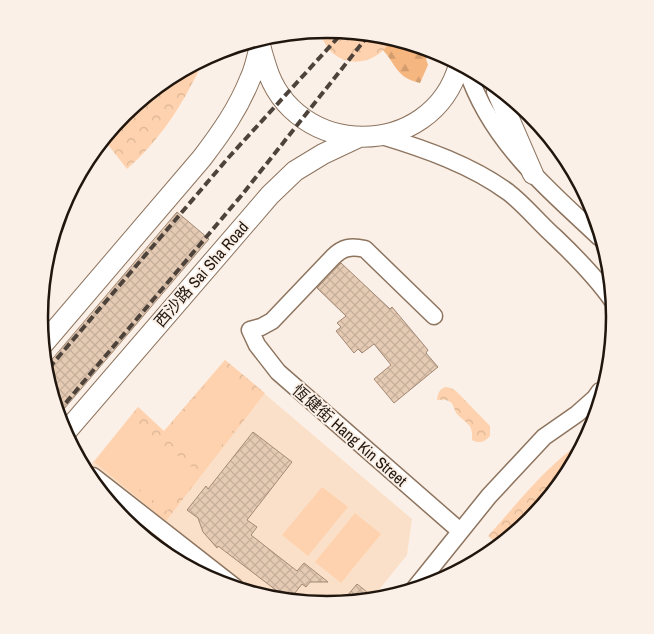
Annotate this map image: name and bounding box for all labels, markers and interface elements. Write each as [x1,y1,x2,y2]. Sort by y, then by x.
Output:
street label: 西沙路 Sai Sha Road [149,216,253,332]
street label: 恆健街 Hang Kin Street [288,379,412,491]

